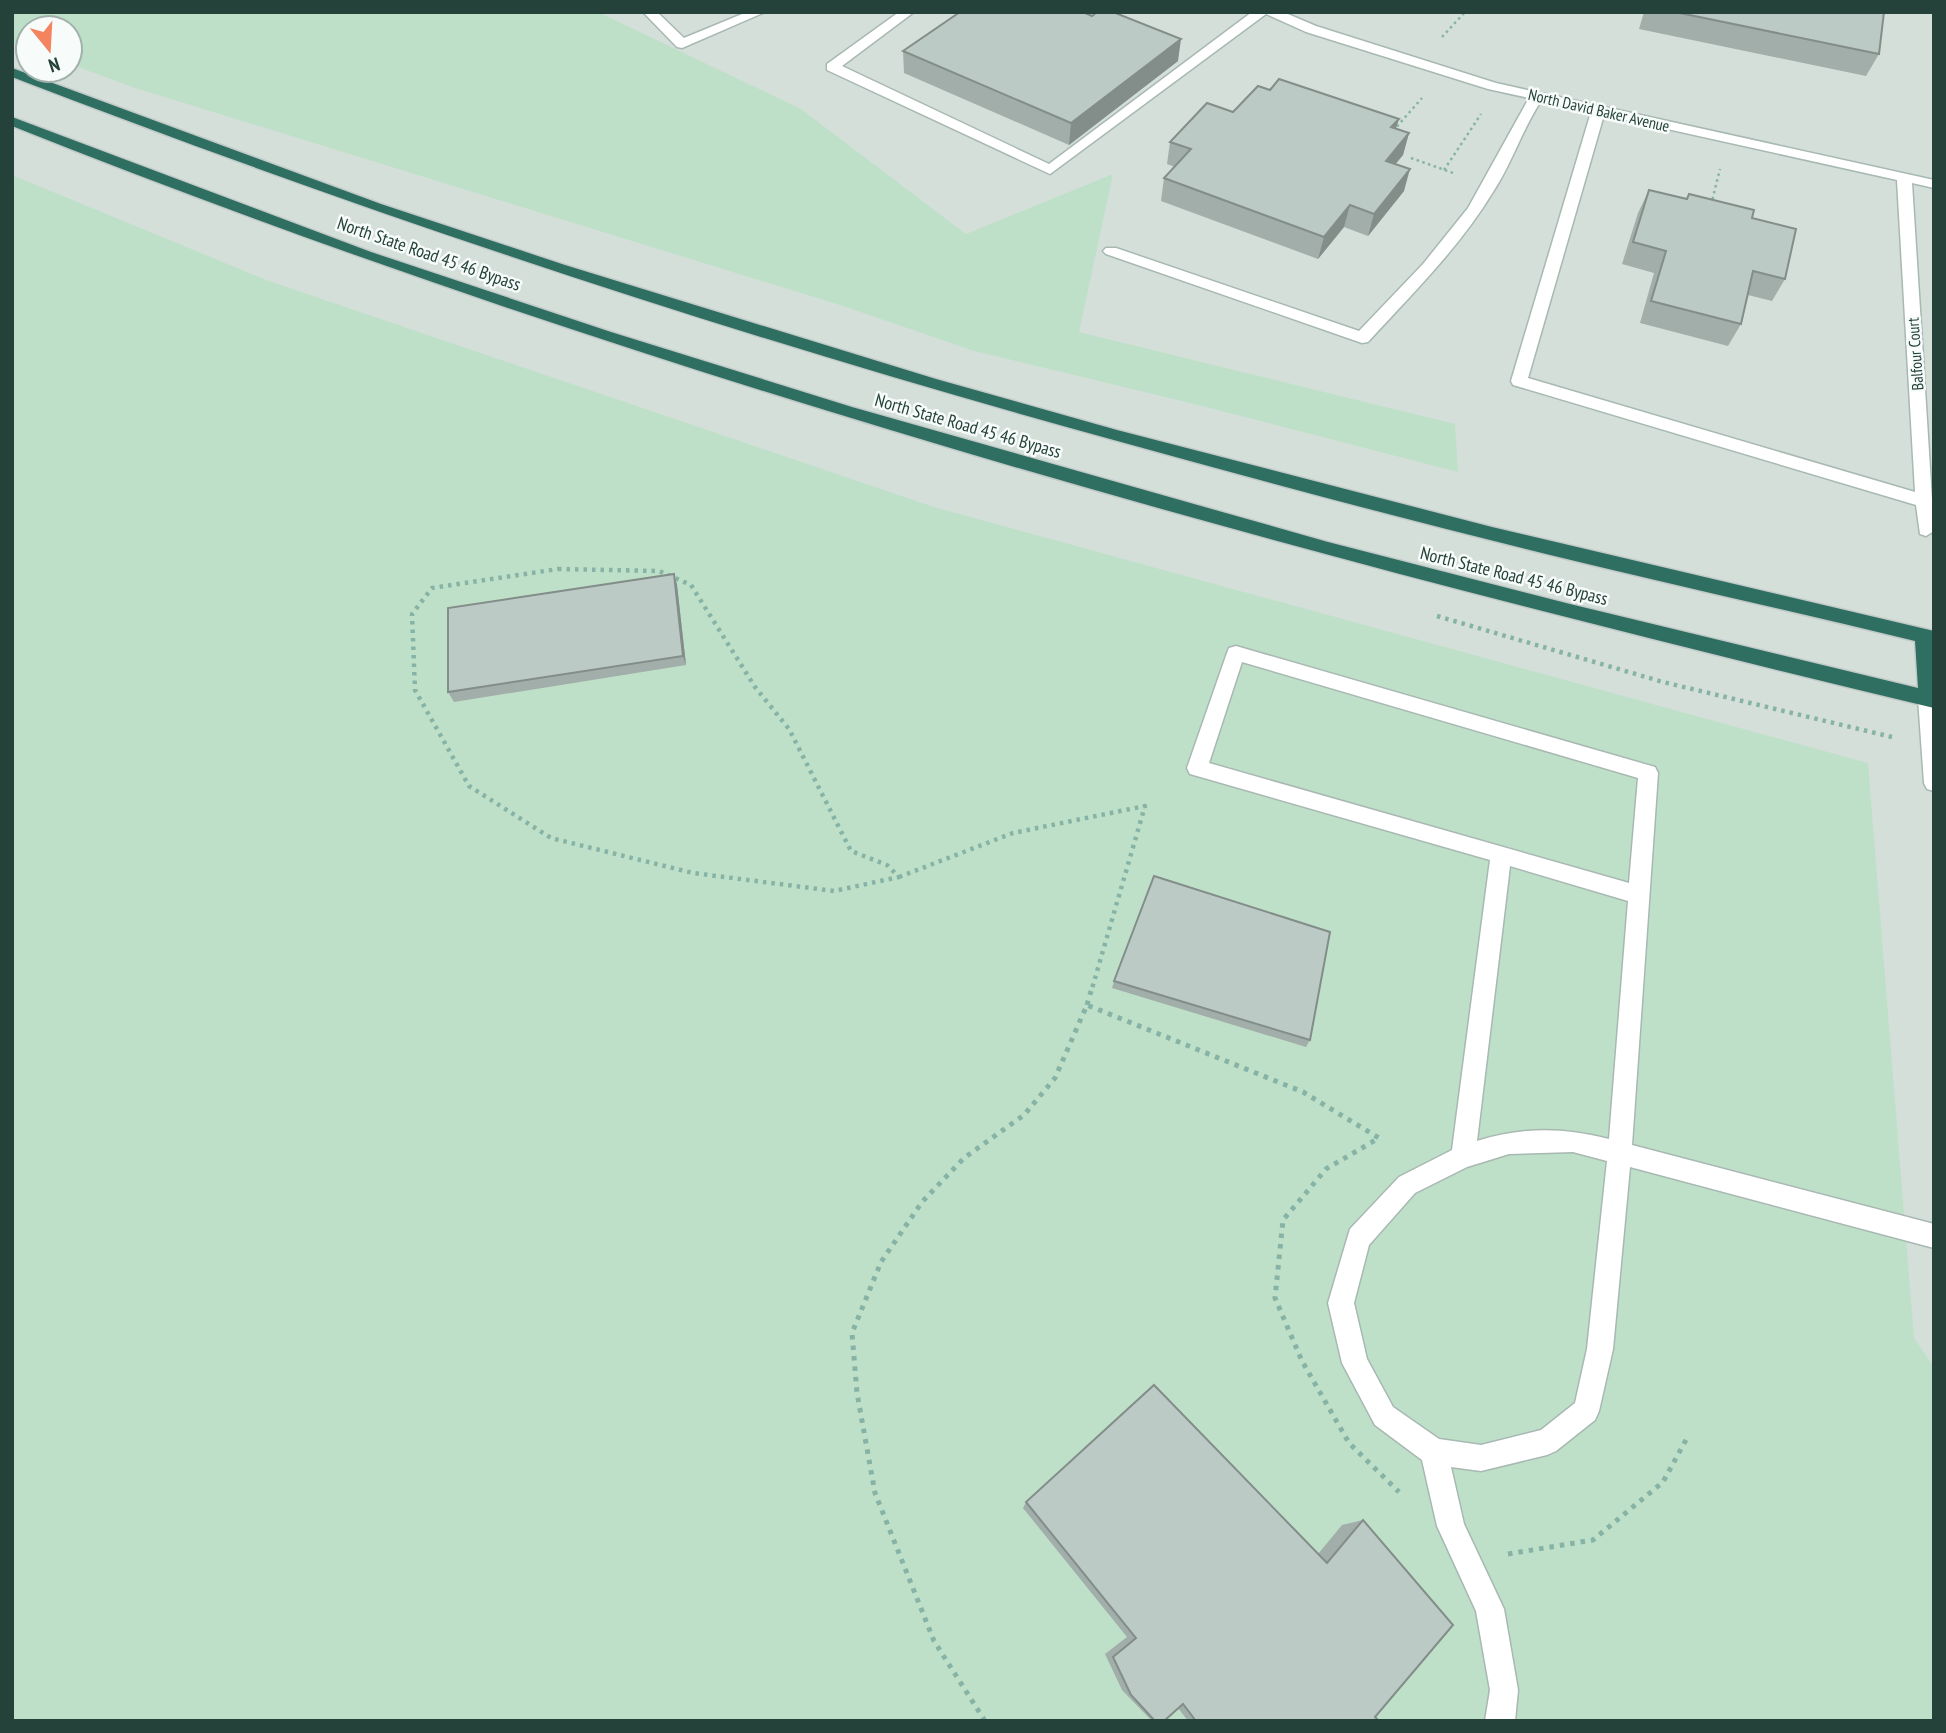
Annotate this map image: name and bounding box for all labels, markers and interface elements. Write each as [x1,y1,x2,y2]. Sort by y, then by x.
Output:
north arrow [14,14,84,84]
text: N [46,52,63,78]
street label: North David Baker Avenue [1526,84,1672,136]
street label: North State Road 45 46 Bypass [334,211,524,296]
street label: Balfour Court [1902,316,1928,391]
street label: North State Road 45 46 Bypass [872,388,1064,463]
street label: North State Road 45 46 Bypass [1418,541,1610,610]

